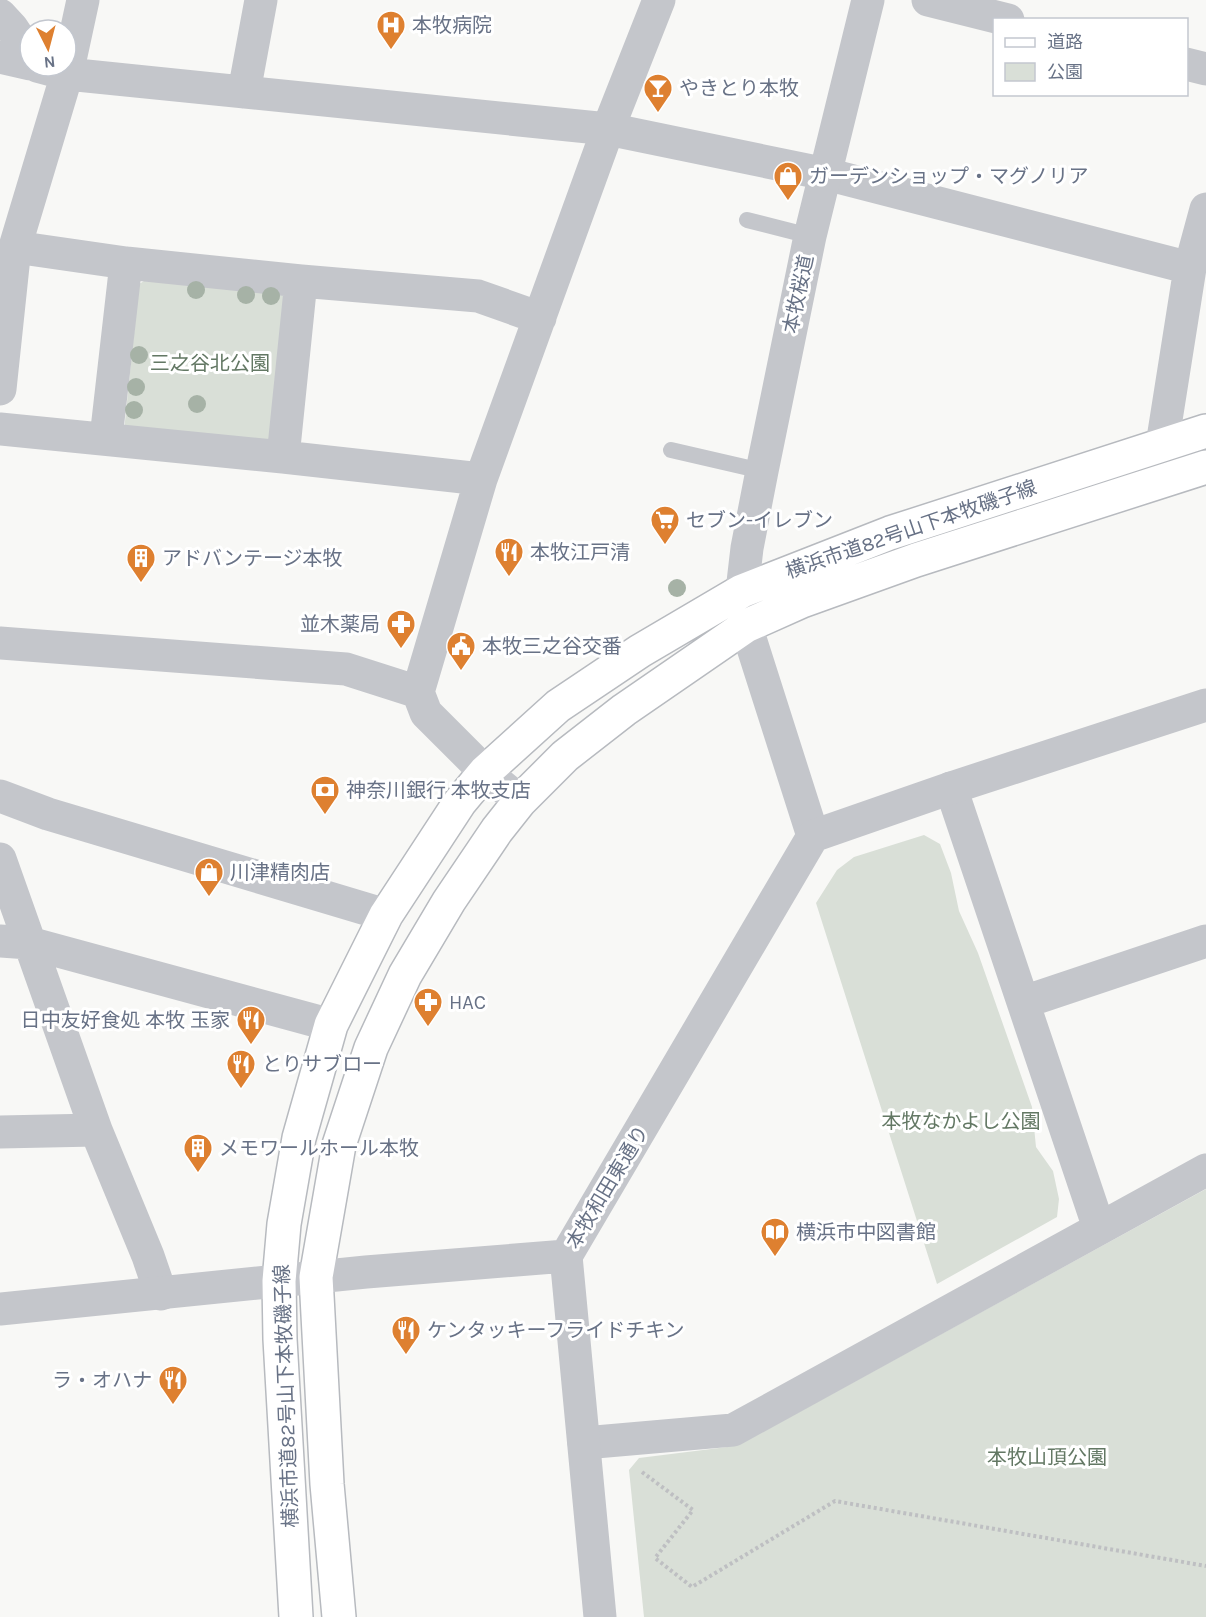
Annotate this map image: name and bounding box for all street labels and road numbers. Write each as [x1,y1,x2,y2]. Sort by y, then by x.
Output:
street label: 本牧桜道 [779,253,818,336]
street label: 横浜市道82号山下本牧磯子線 [783,476,1040,583]
street label: 本牧和田東通り [562,1121,653,1253]
street label: 横浜市道82号山下本牧磯子線 [270,1264,303,1528]

